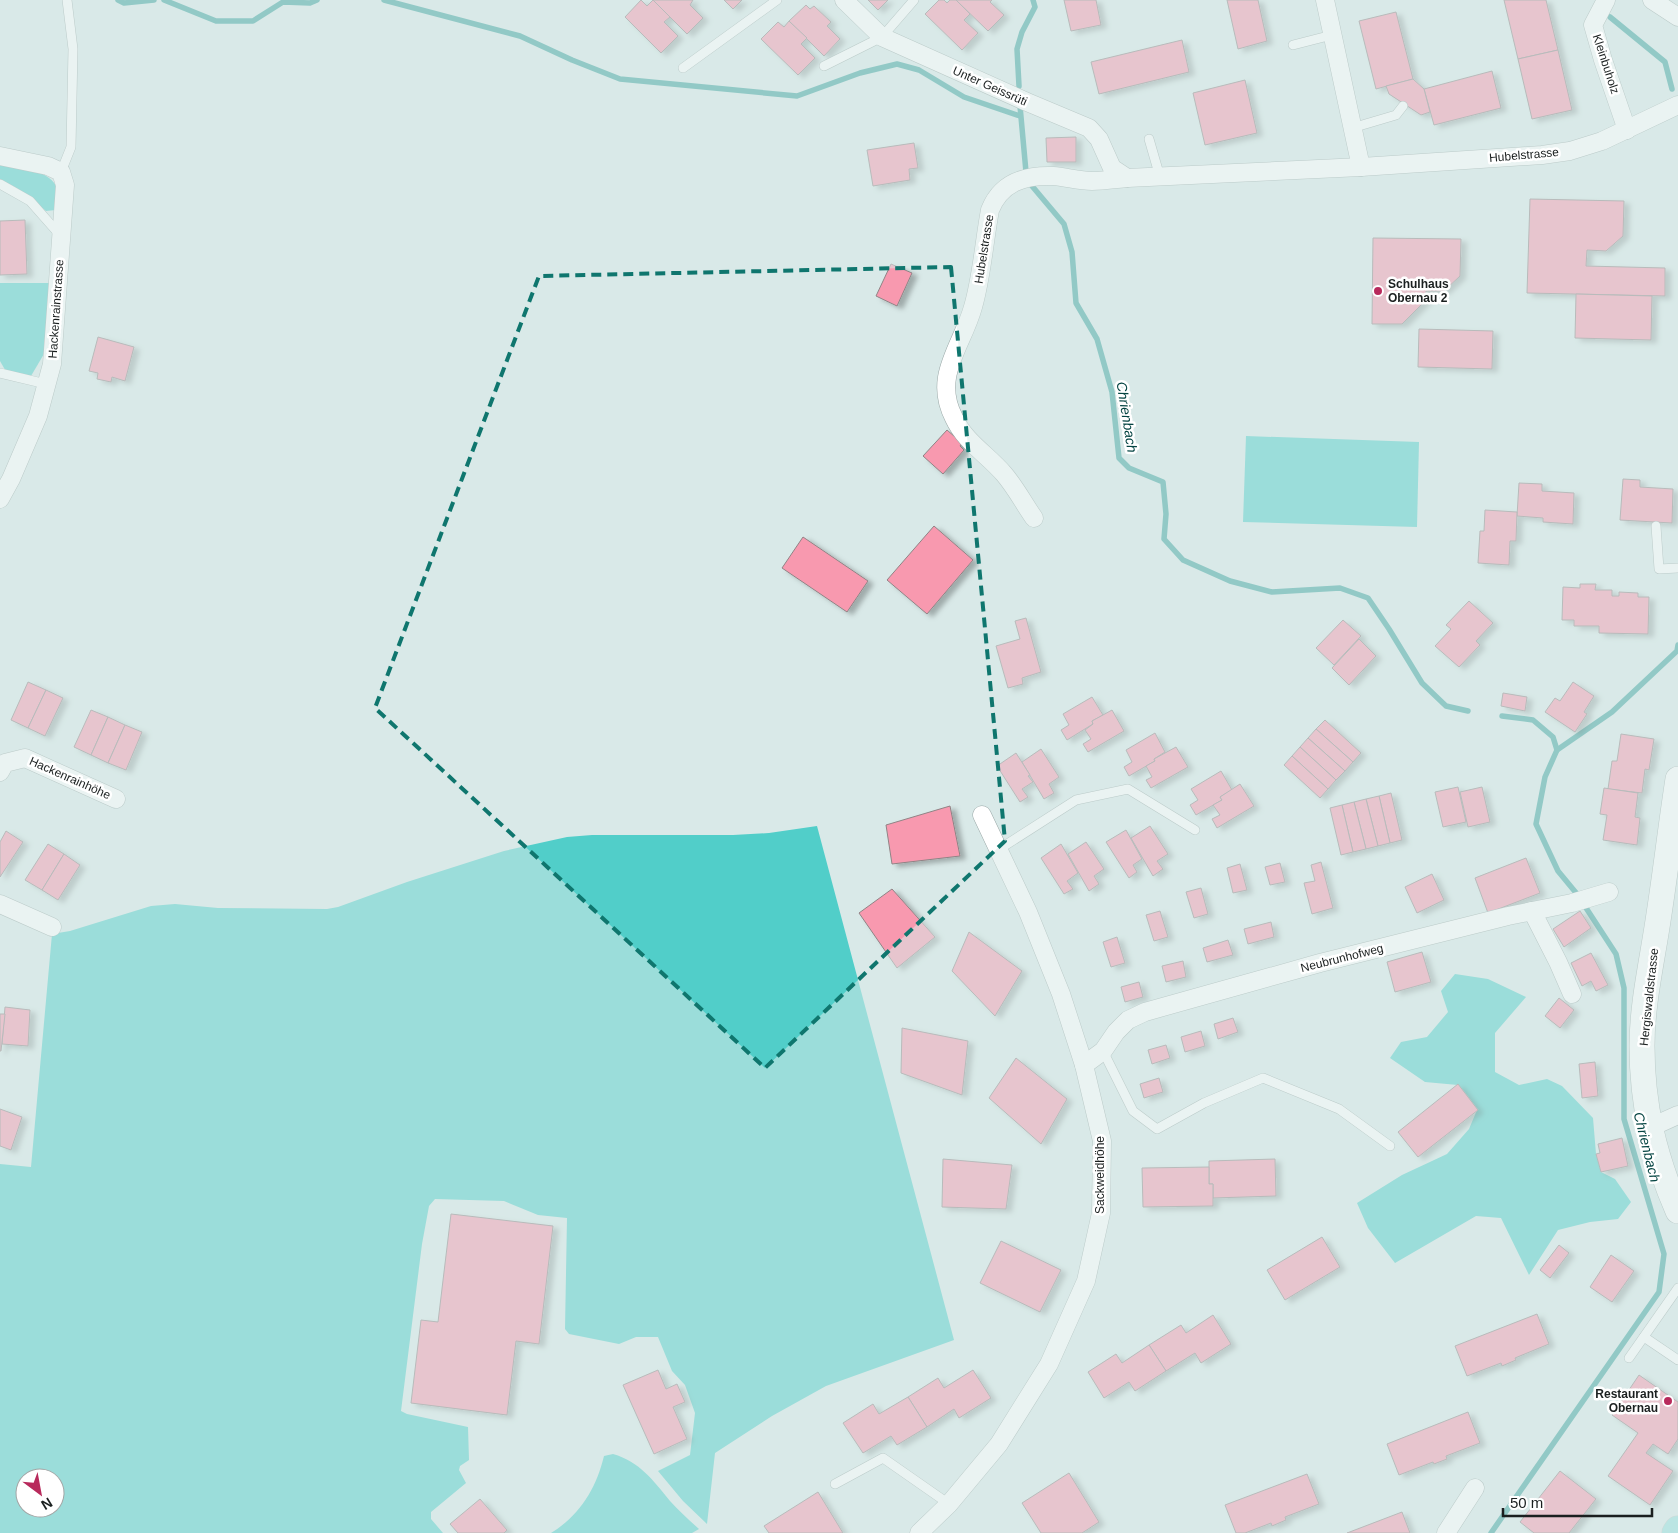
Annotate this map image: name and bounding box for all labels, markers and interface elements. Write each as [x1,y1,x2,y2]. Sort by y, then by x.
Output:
street label: Kleinbuholz [1590,32,1622,96]
street label: Unter Geissrüti [951,63,1029,109]
street label: Hubelstrasse [1489,145,1560,165]
street label: Hubelstrasse [972,213,996,285]
street label: Hackenrainstrasse [46,259,66,359]
place label: Schulhaus Obernau 2 [1388,277,1449,305]
marker: Schulhaus Obernau 2 [1372,285,1384,297]
water label: Chrienbach [1113,380,1141,454]
street label: Hackenrainhöhe [27,754,113,802]
street label: Neubrunhofweg [1299,941,1385,975]
street label: Hergiswaldstrasse [1637,947,1661,1046]
water label: Chrienbach [1631,1110,1663,1184]
street label: Sackweidhöhe [1093,1136,1107,1214]
place label: Restaurant Obernau [1595,1387,1658,1415]
marker: Restaurant Obernau [1662,1395,1674,1407]
north arrow [15,1468,65,1518]
scale bar [1503,1486,1652,1518]
text: 50 m [1510,1494,1543,1511]
text: N [38,1495,55,1513]

